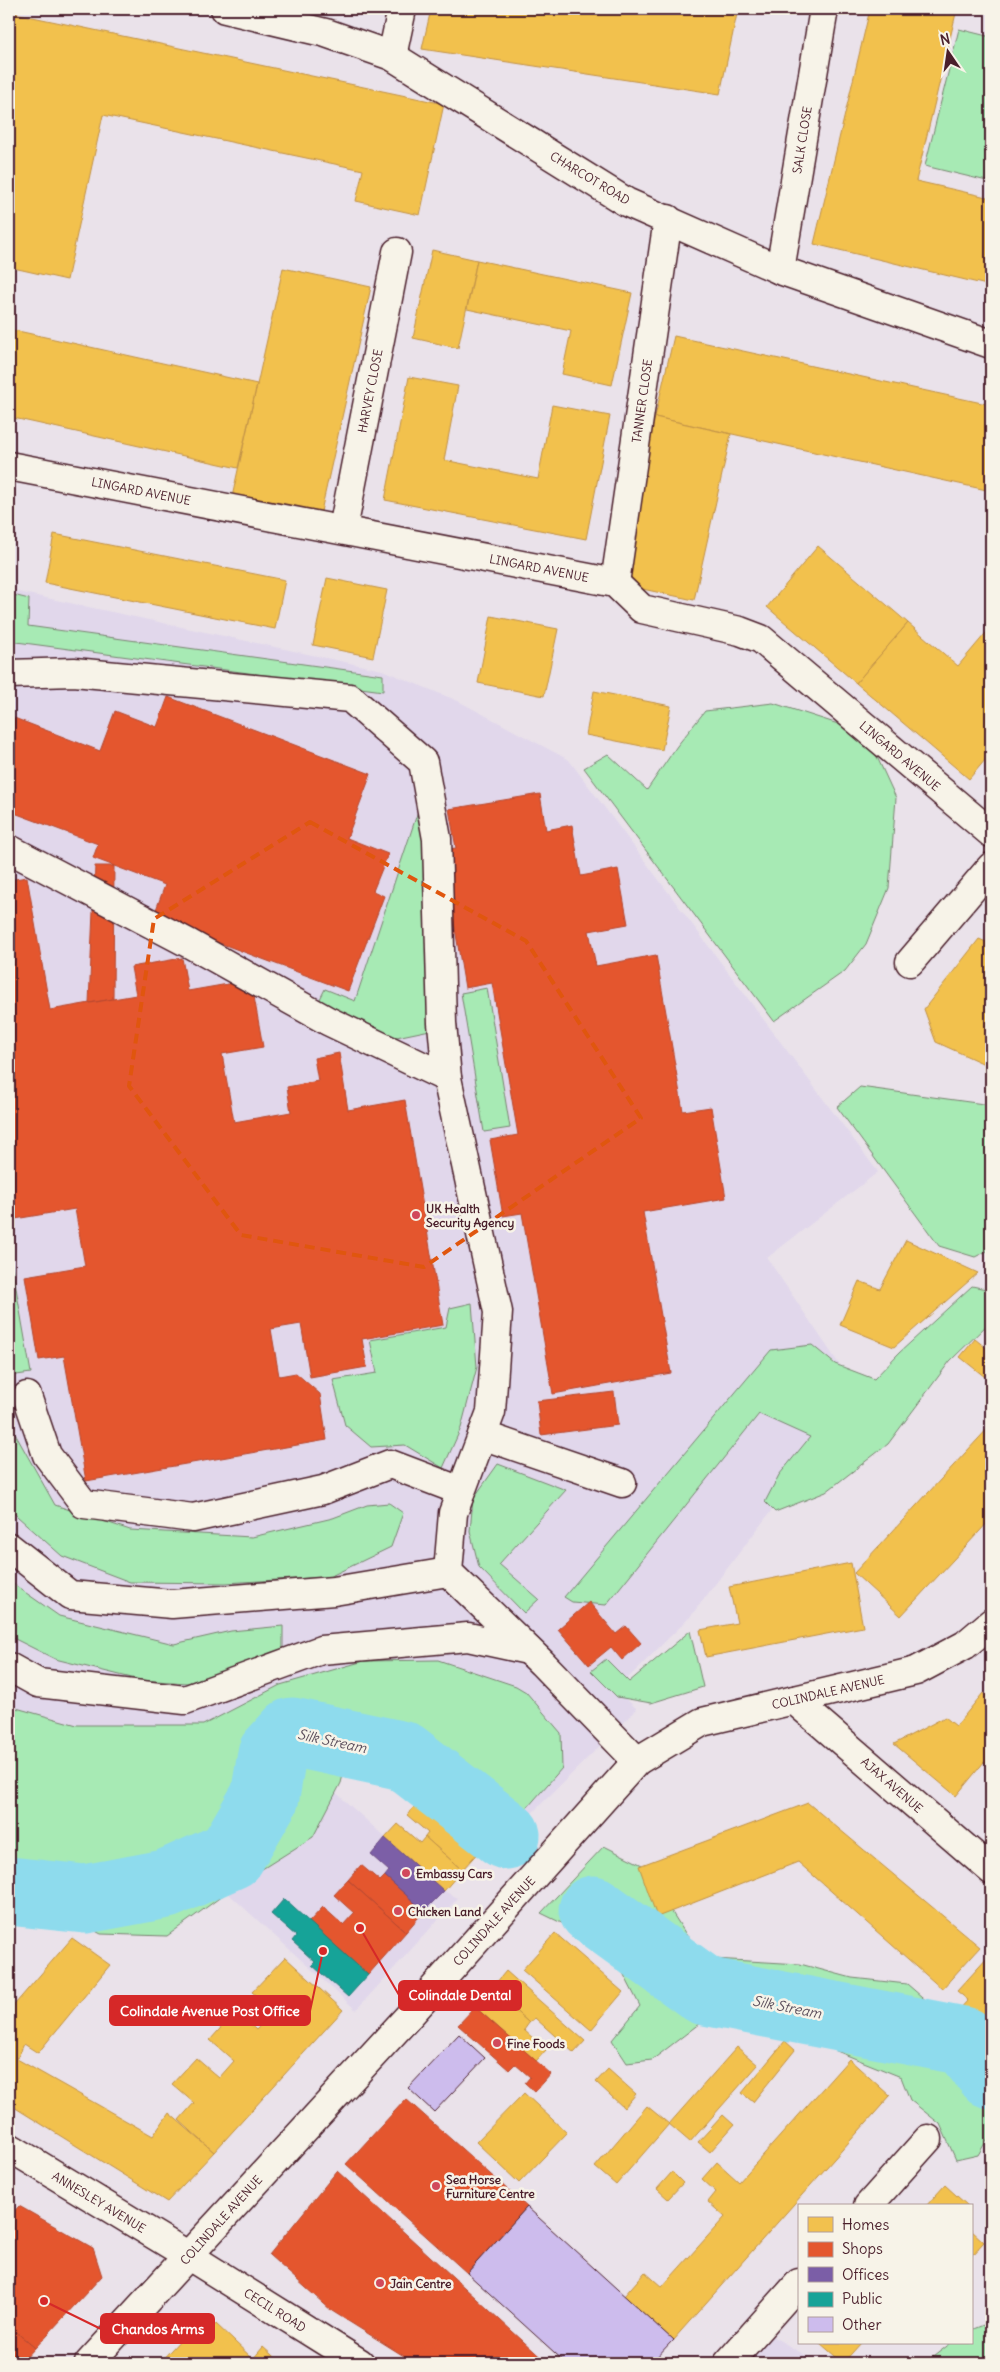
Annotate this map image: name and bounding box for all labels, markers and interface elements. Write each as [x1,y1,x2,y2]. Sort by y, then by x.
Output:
north arrow [922,28,972,78]
text: N [938,29,952,49]
street label: SALK CLOSE [789,105,815,175]
street label: CHARCOT ROAD [547,148,633,208]
street label: HARVEY CLOSE [355,348,385,434]
street label: TANNER CLOSE [629,358,655,444]
street label: LINGARD AVENUE [90,474,192,508]
street label: LINGARD AVENUE [488,551,590,585]
street label: LINGARD AVENUE [857,718,943,794]
place label: UK Health Security Agency [426,1201,514,1231]
marker: UK Health Security Agency [410,1209,422,1221]
street label: COLINDALE AVENUE [770,1672,886,1712]
water label: Silk Stream [296,1725,369,1757]
street label: AJAX AVENUE [858,1754,926,1816]
place label: Embassy Cars [416,1866,493,1882]
marker: Embassy Cars [400,1867,412,1879]
street label: COLINDALE AVENUE [450,1873,538,1969]
place label: Chicken Land [408,1904,481,1919]
marker: Chicken Land [392,1905,404,1917]
callout: Colindale Dental [399,1981,521,2010]
text: Colindale Dental [409,1986,511,2004]
water label: Silk Stream [751,1991,824,2023]
callout: Colindale Avenue Post Office [110,1996,310,2025]
text: Colindale Avenue Post Office [120,2002,300,2020]
place label: Fine Foods [507,2036,566,2051]
marker: Fine Foods [491,2037,503,2049]
street label: ANNESLEY AVENUE [50,2168,148,2236]
street label: COLINDALE AVENUE [177,2172,265,2268]
place label: Sea Horse Furniture Centre [446,2172,535,2201]
marker: Sea Horse Furniture Centre [430,2180,442,2192]
legend [798,2204,972,2344]
text: Homes [842,2215,889,2234]
text: Shops [842,2239,883,2258]
text: Offices [842,2265,889,2284]
place label: Jain Centre [390,2276,452,2291]
marker: Jain Centre [374,2277,386,2289]
street label: CECIL ROAD [241,2285,309,2335]
text: Public [842,2289,883,2308]
callout: Chandos Arms [101,2314,214,2343]
text: Other [842,2315,882,2334]
text: Chandos Arms [112,2320,205,2338]

